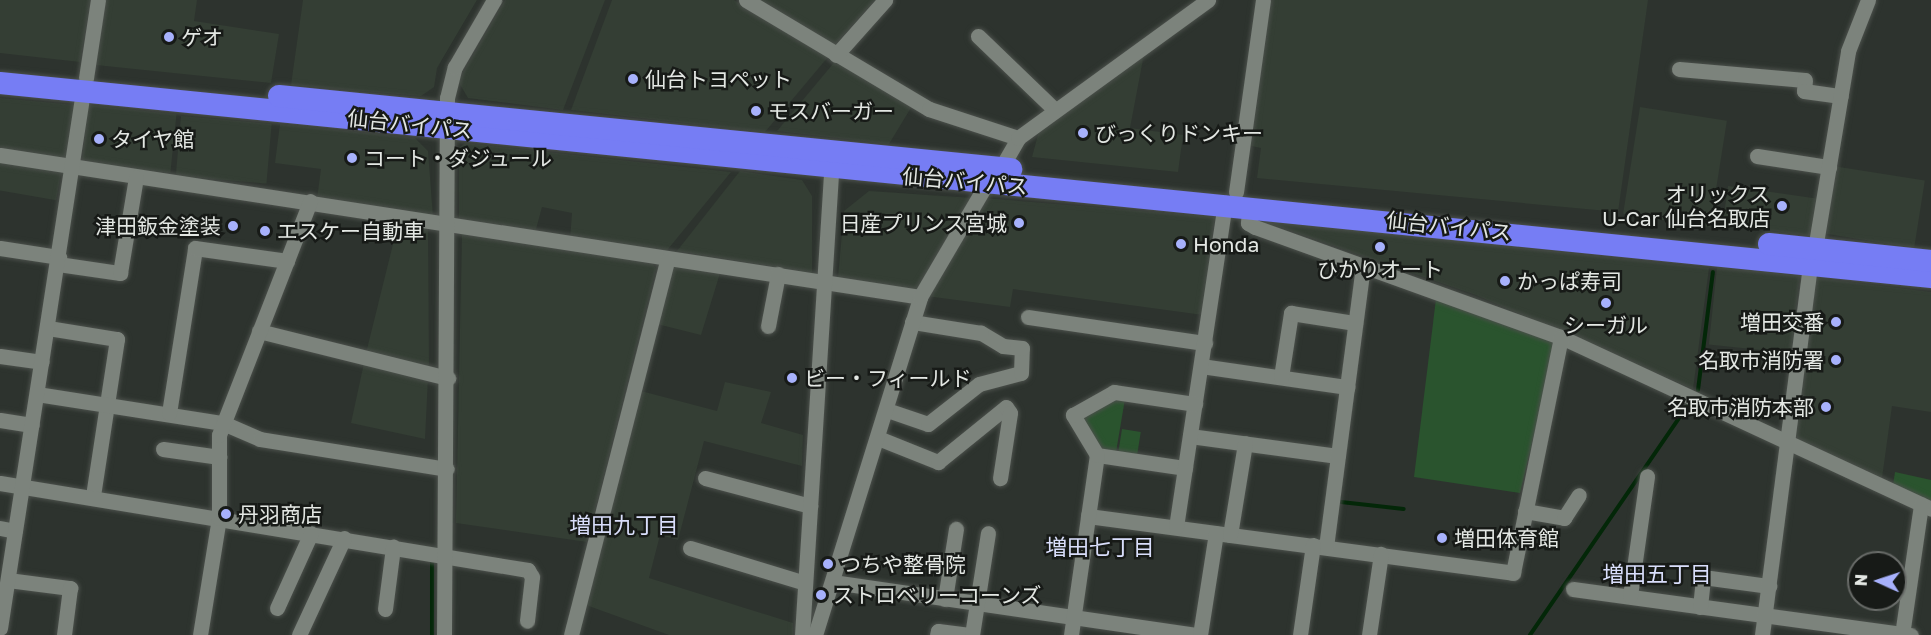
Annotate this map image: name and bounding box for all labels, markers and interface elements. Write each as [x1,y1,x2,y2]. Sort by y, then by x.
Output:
place label: ゲオ [181,24,223,50]
marker: ゲオ [162,30,176,44]
place label: 仙台トヨペット [645,66,792,92]
marker: 仙台トヨペット [626,72,640,86]
place label: モスバーガー [768,98,894,124]
marker: モスバーガー [749,104,763,118]
street label: 仙台バイパス [346,105,474,143]
place label: びっくりドンキー [1095,120,1263,146]
place label: タイヤ館 [111,126,195,152]
marker: びっくりドンキー [1076,126,1090,140]
marker: タイヤ館 [92,132,106,146]
place label: コート・ダジュール [364,145,553,171]
marker: コート・ダジュール [345,151,359,165]
street label: 仙台バイパス [901,163,1029,199]
place label: オリックス U-Car 仙台名取店 [1602,181,1770,231]
marker: オリックス U-Car 仙台名取店 [1775,199,1789,213]
street label: 仙台バイパス [1385,207,1513,245]
place label: 日産プリンス宮城 [839,210,1007,236]
place label: 津田鈑金塗装 [95,213,221,239]
marker: 日産プリンス宮城 [1012,216,1026,230]
place label: エスケー自動車 [277,218,424,244]
marker: 津田鈑金塗装 [226,219,240,233]
marker: エスケー自動車 [258,224,272,238]
place label: Honda [1193,231,1259,257]
marker: Honda [1174,237,1188,251]
marker: ひかりオート [1373,240,1387,254]
place label: ひかりオート [1317,256,1443,282]
place label: かっぱ寿司 [1517,268,1622,294]
marker: かっぱ寿司 [1498,274,1512,288]
marker: シーガル [1599,296,1613,310]
place label: 増田交番 [1740,309,1824,335]
place label: シーガル [1564,312,1648,338]
marker: 増田交番 [1829,315,1843,329]
place label: 名取市消防署 [1698,347,1824,373]
marker: 名取市消防署 [1829,353,1843,367]
place label: ビー・フィールド [804,365,972,391]
marker: ビー・フィールド [785,371,799,385]
place label: 名取市消防本部 [1667,394,1814,420]
marker: 名取市消防本部 [1819,400,1833,414]
place label: 丹羽商店 [238,501,322,527]
marker: 丹羽商店 [219,507,233,521]
district label: 増田九丁目 [569,512,679,538]
place label: 増田体育館 [1454,525,1559,551]
marker: 増田体育館 [1435,531,1449,545]
district label: 増田七丁目 [1045,534,1155,560]
place label: つちや整骨院 [840,551,966,577]
north arrow [1847,551,1907,611]
marker: つちや整骨院 [821,557,835,571]
district label: 増田五丁目 [1602,561,1712,587]
text: N [1851,574,1871,587]
place label: ストロベリーコーンズ [833,582,1043,608]
marker: ストロベリーコーンズ [814,588,828,602]

